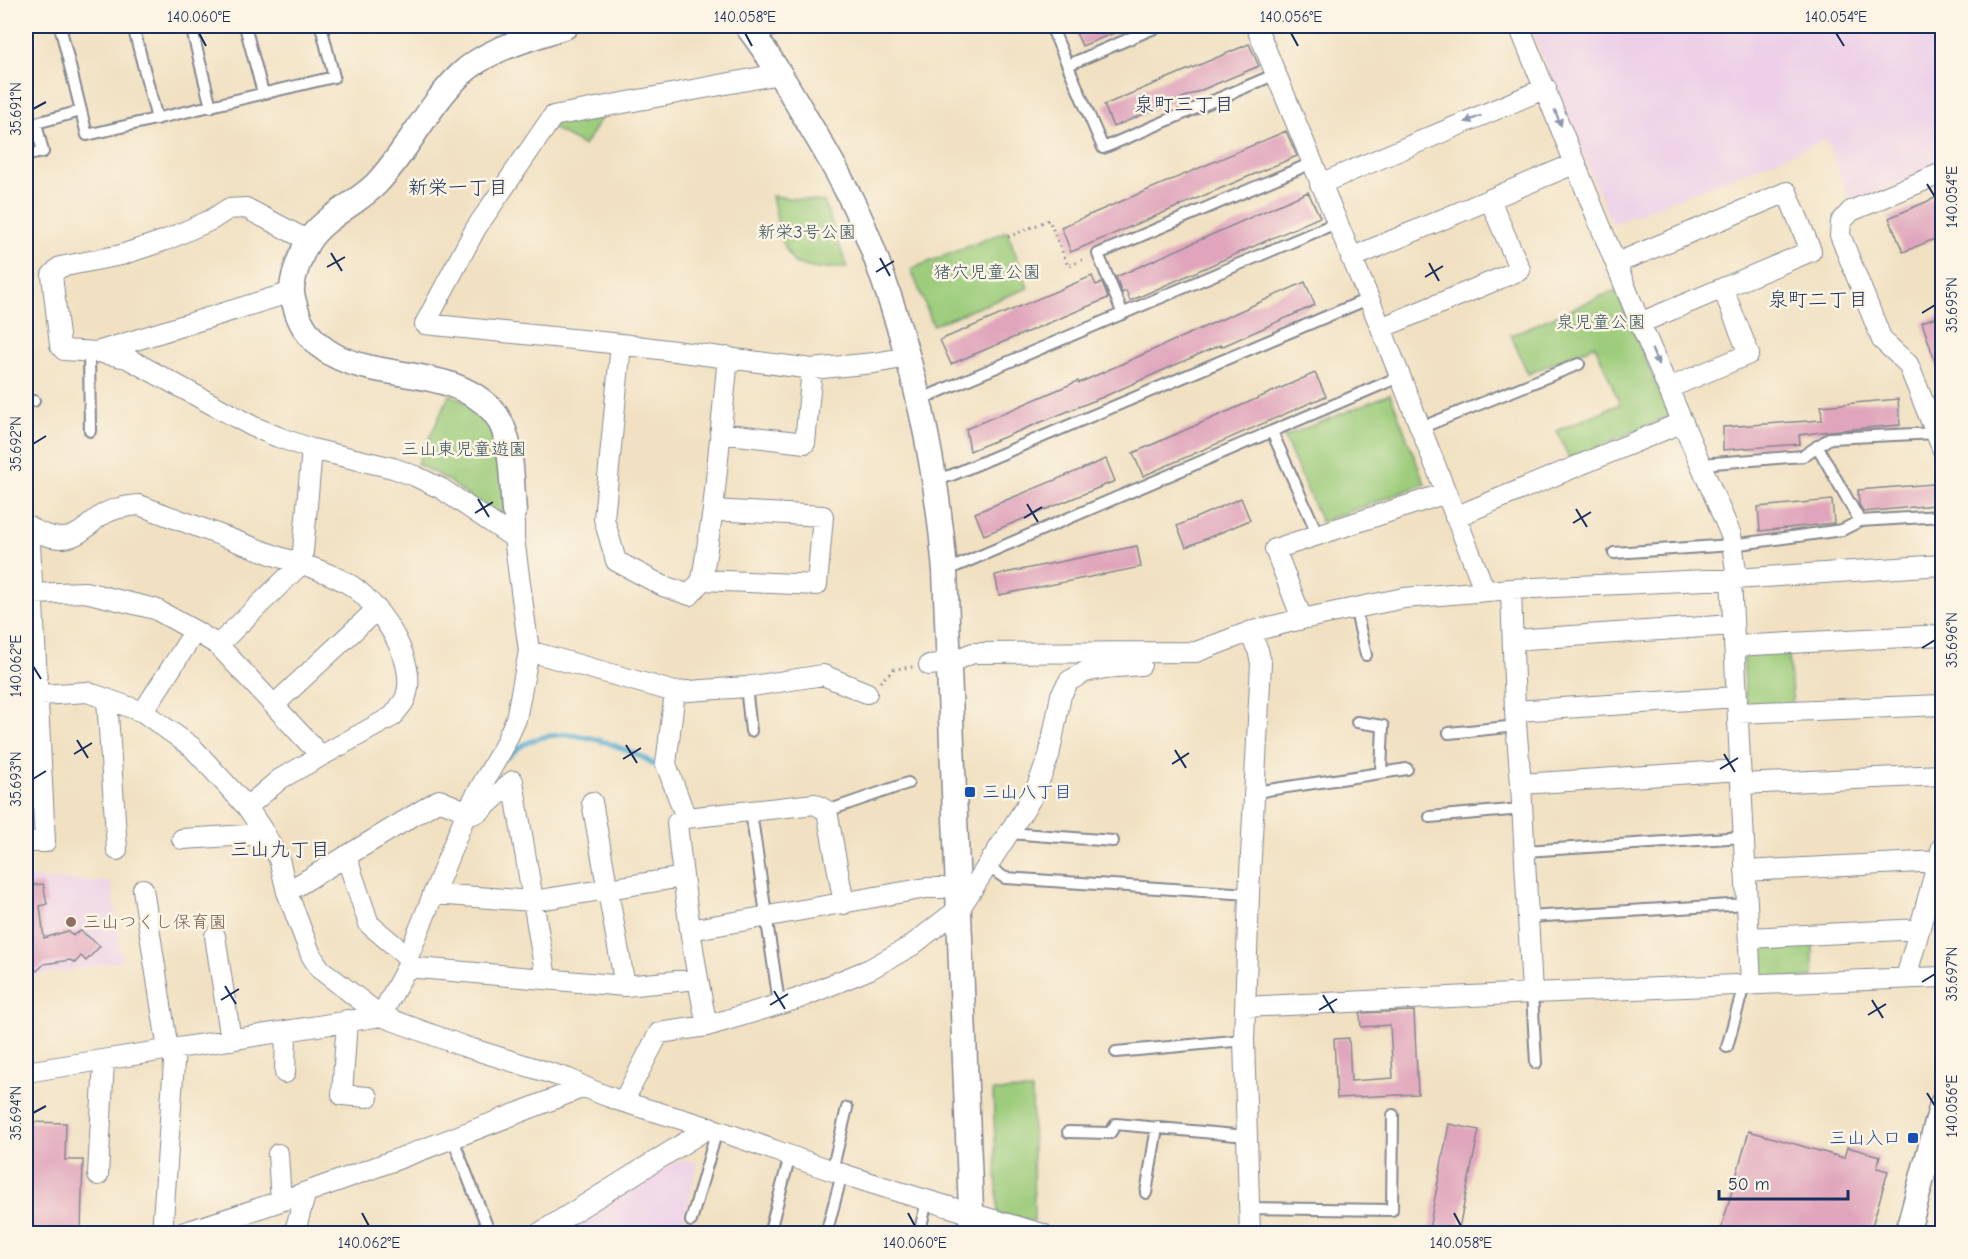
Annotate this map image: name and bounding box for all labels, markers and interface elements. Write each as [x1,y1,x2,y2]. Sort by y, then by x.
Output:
text: 140.060°E [167,8,231,26]
text: 140.058°E [714,8,776,26]
text: 140.056°E [1260,8,1322,26]
text: 140.054°E [1805,8,1867,26]
text: 35.691°N [7,82,25,136]
district label: 泉町三丁目 [1134,93,1234,116]
one-way arrow [1554,109,1563,127]
one-way arrow [1464,115,1482,124]
text: 140.054°E [1943,166,1961,228]
district label: 新栄一丁目 [408,176,508,199]
park label: 新栄3号公園 [757,222,857,243]
park label: 猪穴児童公園 [933,262,1041,283]
text: 35.695°N [1943,277,1961,333]
district label: 泉町二丁目 [1768,288,1868,311]
park label: 泉児童公園 [1556,312,1646,333]
one-way arrow [1651,349,1660,366]
text: 35.692°N [7,416,25,472]
park label: 三山東児童遊園 [401,439,527,460]
text: 35.696°N [1943,612,1961,668]
text: 140.062°E [7,635,25,697]
text: 35.693°N [7,751,25,807]
place label: 三山八丁目 [982,782,1072,803]
marker: 三山八丁目 [963,785,977,799]
district label: 三山九丁目 [230,838,330,861]
place label: 三山つくし保育園 [83,912,227,933]
marker: 三山つくし保育園 [64,915,78,929]
text: 35.697°N [1943,947,1961,1001]
text: 140.056°E [1943,1075,1961,1137]
text: 35.694°N [7,1086,25,1140]
place label: 三山入口 [1829,1128,1901,1149]
marker: 三山入口 [1906,1131,1920,1145]
scale bar [1719,1163,1848,1201]
text: 50 m [1728,1174,1770,1195]
text: 140.062°E [338,1234,400,1252]
text: 140.060°E [883,1234,947,1252]
text: 140.058°E [1430,1234,1492,1252]

